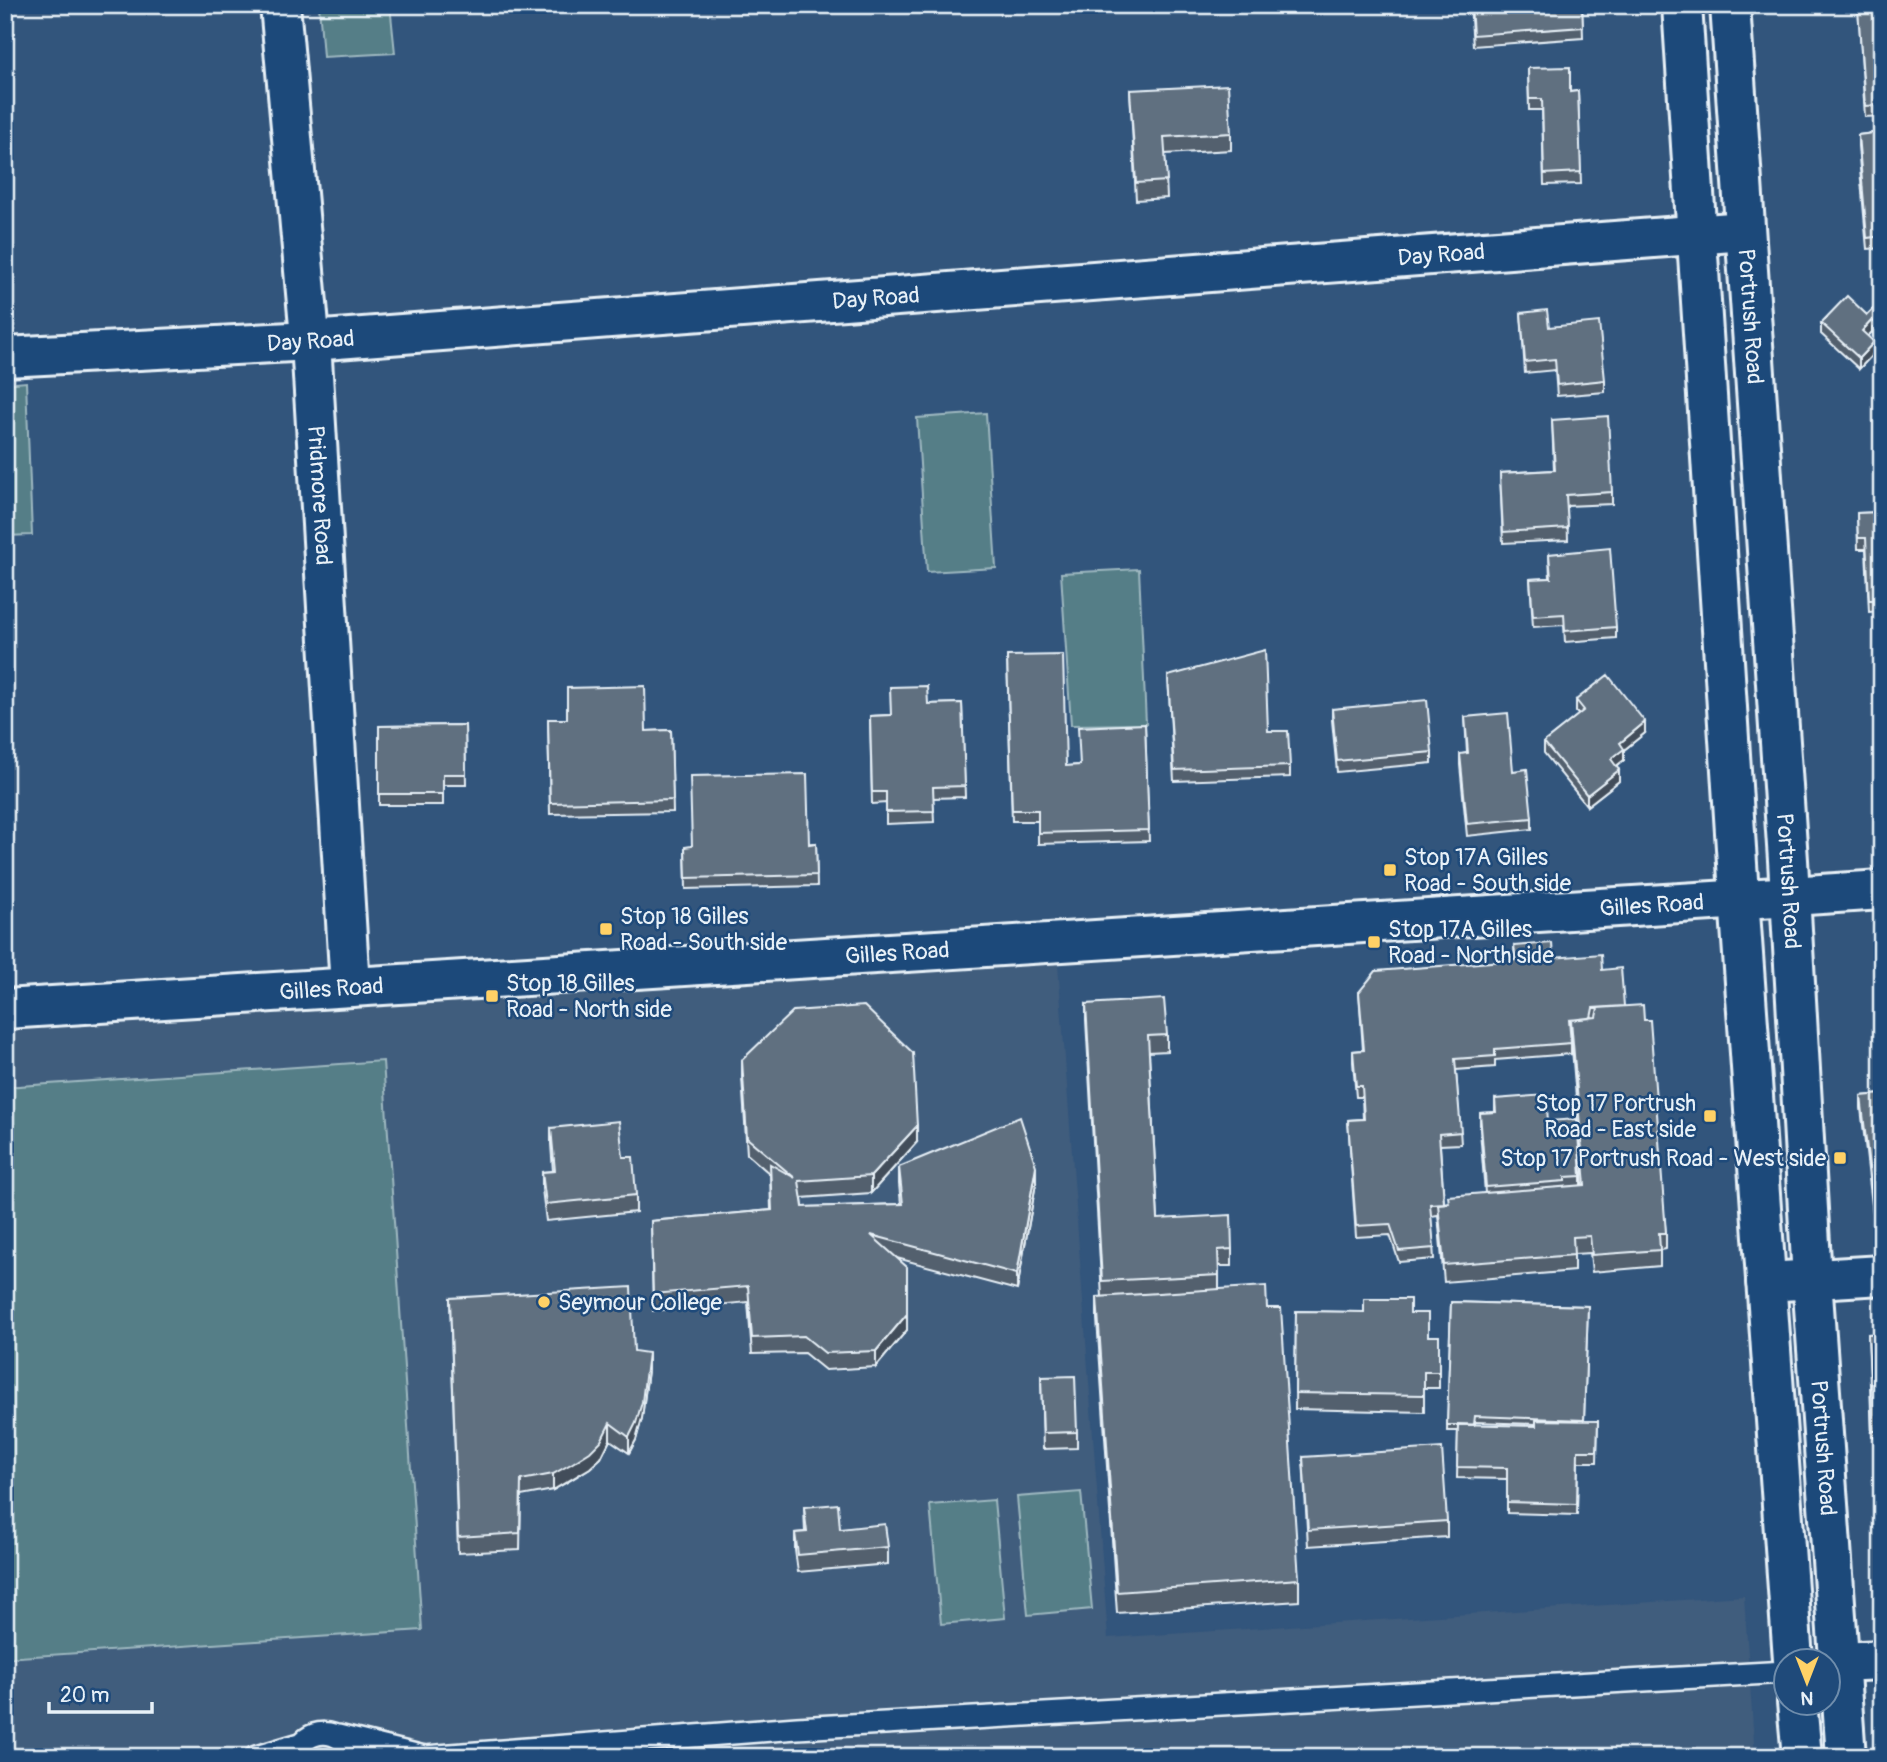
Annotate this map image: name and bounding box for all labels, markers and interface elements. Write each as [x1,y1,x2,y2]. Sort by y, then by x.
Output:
street label: Day Road [1396,236,1486,272]
street label: Portrush Road [1732,247,1770,385]
street label: Day Road [831,280,921,315]
street label: Day Road [266,323,355,358]
street label: Pridmore Road [302,424,339,566]
street label: Portrush Road [1770,812,1808,950]
place label: Stop 17A Gilles Road - South side [1404,843,1572,898]
marker: Stop 17A Gilles Road - South side [1382,862,1398,878]
street label: Gilles Road [1599,887,1705,923]
place label: Stop 18 Gilles Road - South side [620,902,788,957]
place label: Stop 17A Gilles Road - North side [1388,915,1554,970]
marker: Stop 18 Gilles Road - South side [598,921,614,937]
marker: Stop 17A Gilles Road - North side [1366,934,1382,950]
street label: Gilles Road [844,935,950,970]
place label: Stop 18 Gilles Road - North side [506,969,672,1024]
street label: Gilles Road [278,971,384,1006]
marker: Stop 18 Gilles Road - North side [484,988,500,1004]
place label: Stop 17 Portrush Road - East side [1535,1089,1697,1144]
marker: Stop 17 Portrush Road - East side [1702,1108,1718,1124]
place label: Stop 17 Portrush Road - West side [1500,1144,1827,1173]
marker: Stop 17 Portrush Road - West side [1832,1150,1848,1166]
place label: Seymour College [558,1288,723,1317]
marker: Seymour College [536,1294,552,1310]
street label: Portrush Road [1805,1379,1843,1517]
north arrow [1772,1646,1842,1716]
scale bar [49,1671,152,1715]
text: 20 m [60,1682,109,1709]
text: N [1800,1686,1813,1710]

